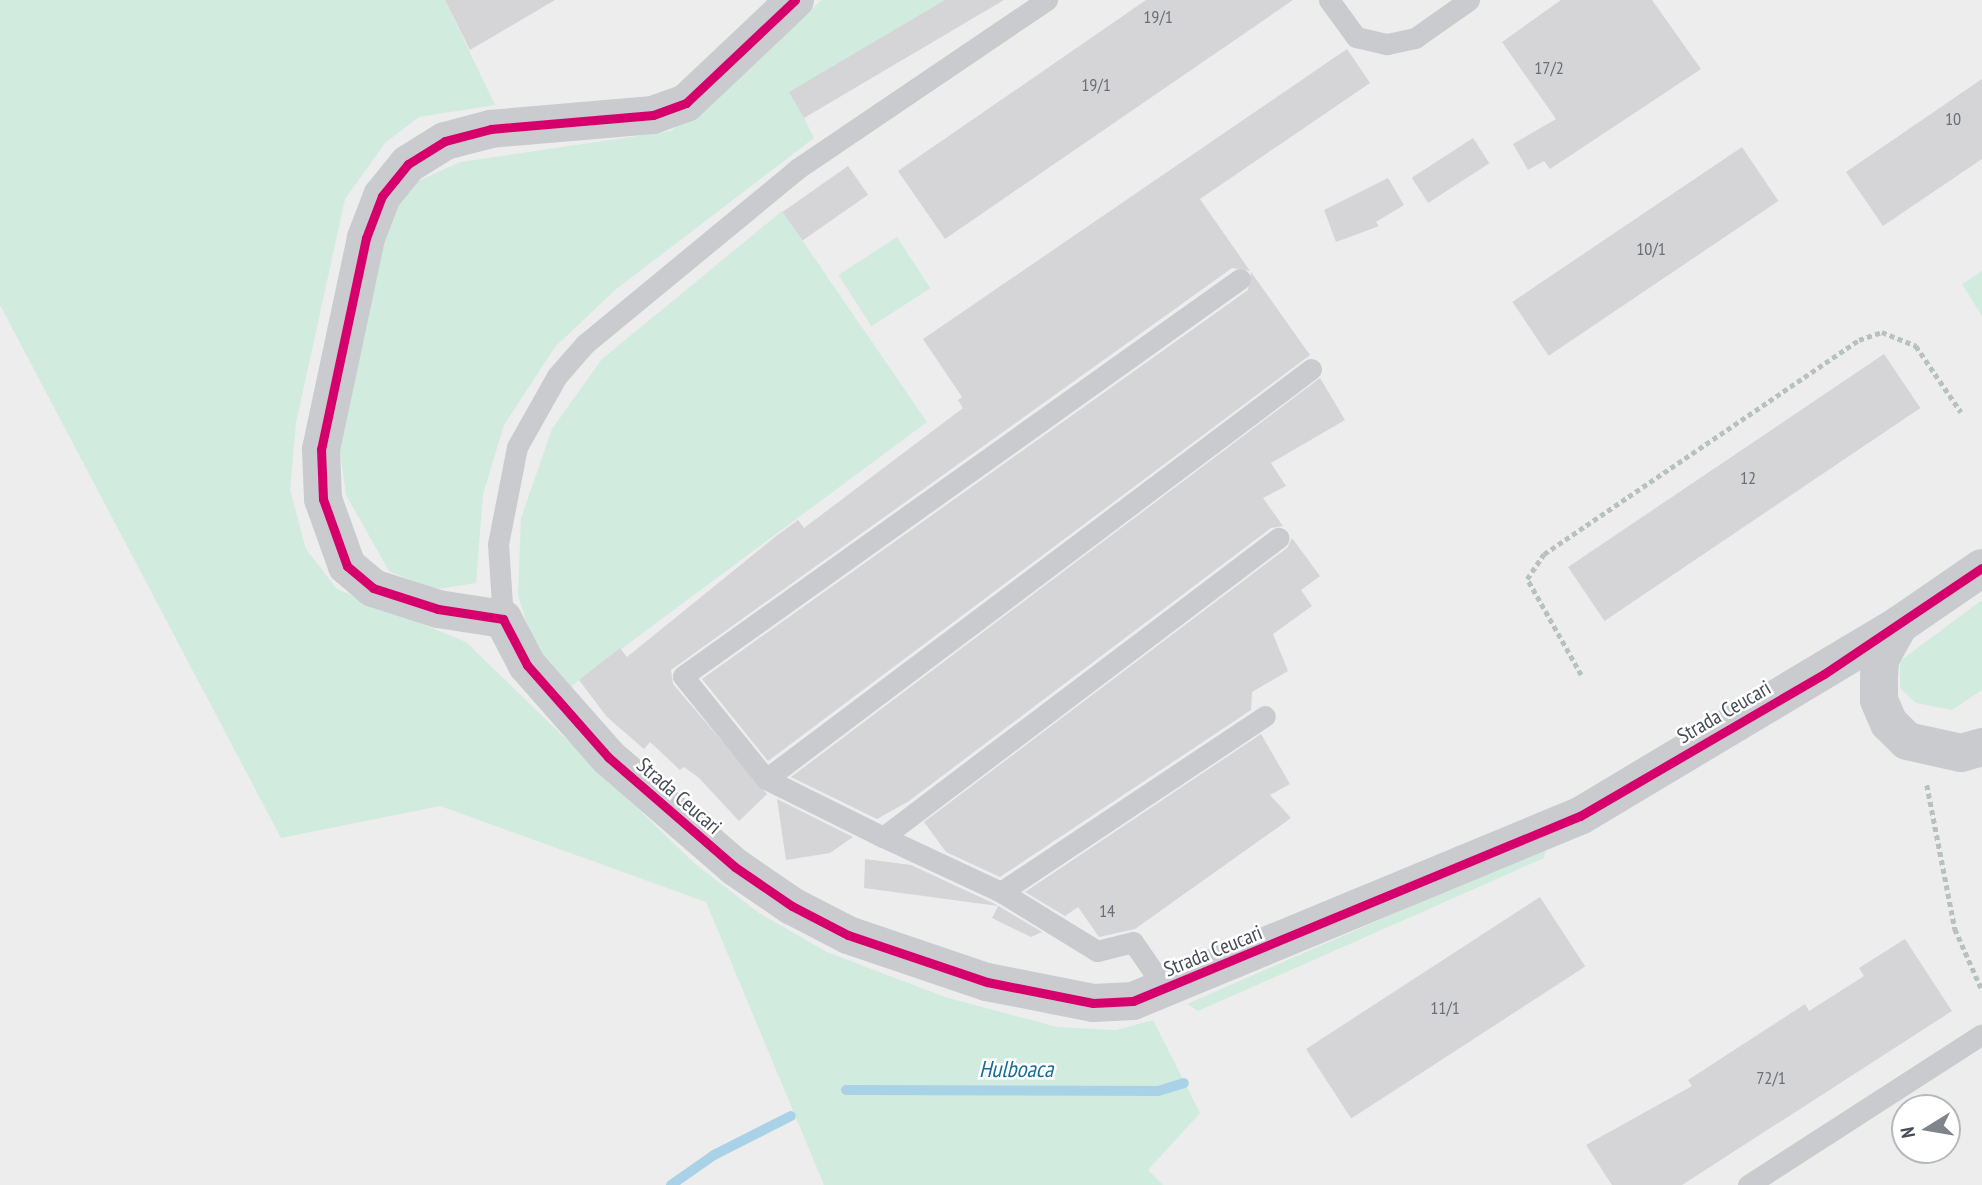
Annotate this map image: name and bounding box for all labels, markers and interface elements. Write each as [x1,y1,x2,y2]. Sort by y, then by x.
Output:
house number: 19/1 [1143,6,1173,28]
house number: 17/2 [1534,57,1564,79]
house number: 19/1 [1081,74,1111,96]
house number: 10 [1945,108,1961,130]
house number: 10/1 [1636,238,1666,260]
house number: 12 [1740,467,1756,489]
street label: Strada Ceucari [1673,675,1775,749]
street label: Strada Ceucari [632,752,726,840]
house number: 14 [1099,900,1115,922]
street label: Strada Ceucari [1160,920,1266,982]
house number: 11/1 [1430,997,1460,1019]
water label: Hulboaca [979,1055,1053,1083]
house number: 72/1 [1756,1067,1786,1089]
north arrow [1891,1094,1961,1164]
text: N [1895,1125,1920,1140]

